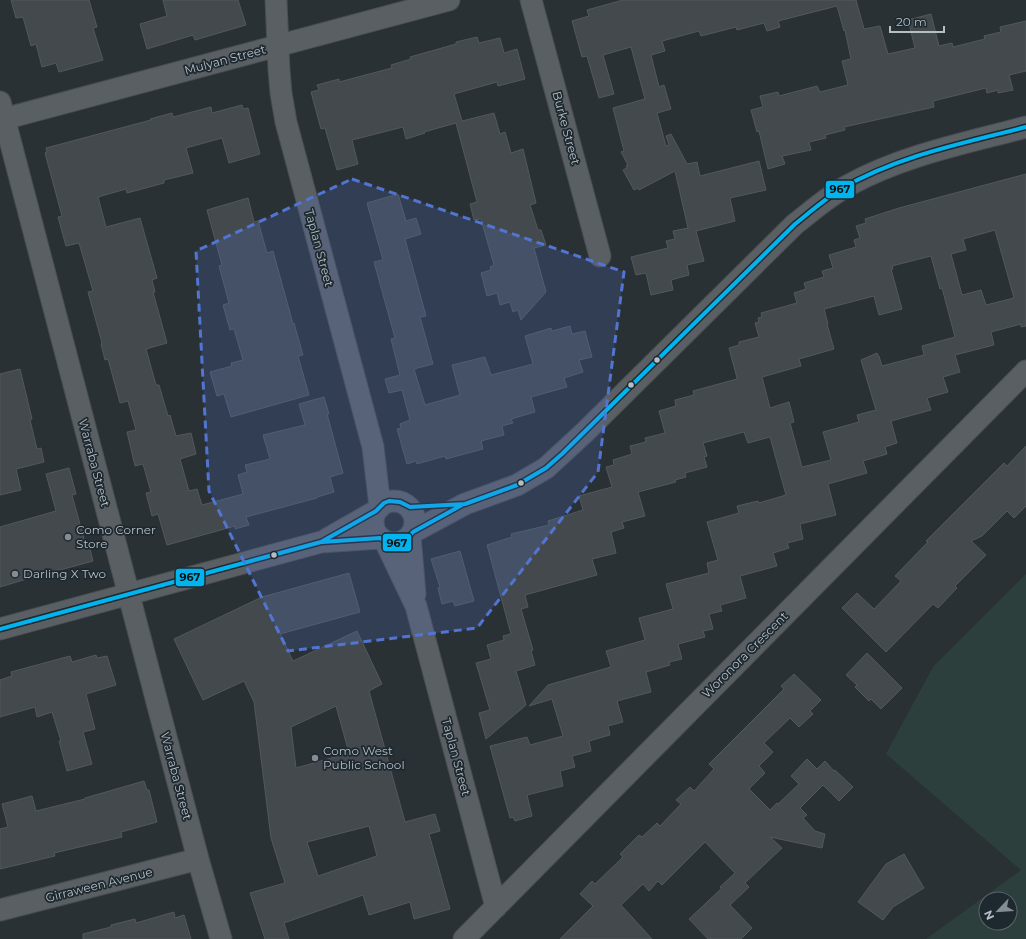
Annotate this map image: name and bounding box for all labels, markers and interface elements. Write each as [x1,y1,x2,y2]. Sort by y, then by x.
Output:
scale bar [890,8,944,34]
text: 20 m [896,14,927,29]
street label: Mulyan Street [183,41,267,78]
street label: Burke Street [549,89,584,166]
line badge: 967 [825,180,855,199]
text: 967 [830,182,851,196]
street label: Taplan Street [302,207,337,288]
unlabelled marker [652,355,662,365]
unlabelled marker [626,380,636,390]
street label: Warraba Street [76,417,113,509]
unlabelled marker [516,478,526,488]
place label: Como Corner Store [76,522,156,551]
marker: Como Corner Store [63,532,73,542]
line badge: 967 [382,533,412,552]
text: 967 [387,536,408,550]
unlabelled marker [269,550,279,560]
place label: Darling X Two [23,566,106,581]
line badge: 967 [175,568,205,587]
marker: Darling X Two [10,569,20,579]
text: 967 [180,570,201,584]
street label: Woronora Crescent [698,608,791,701]
street label: Taplan Street [439,716,474,797]
street label: Warraba Street [158,730,195,822]
place label: Como West Public School [323,743,405,772]
marker: Como West Public School [310,753,320,763]
street label: Girraween Avenue [44,864,154,905]
north arrow [978,891,1018,931]
text: N [981,908,997,922]

